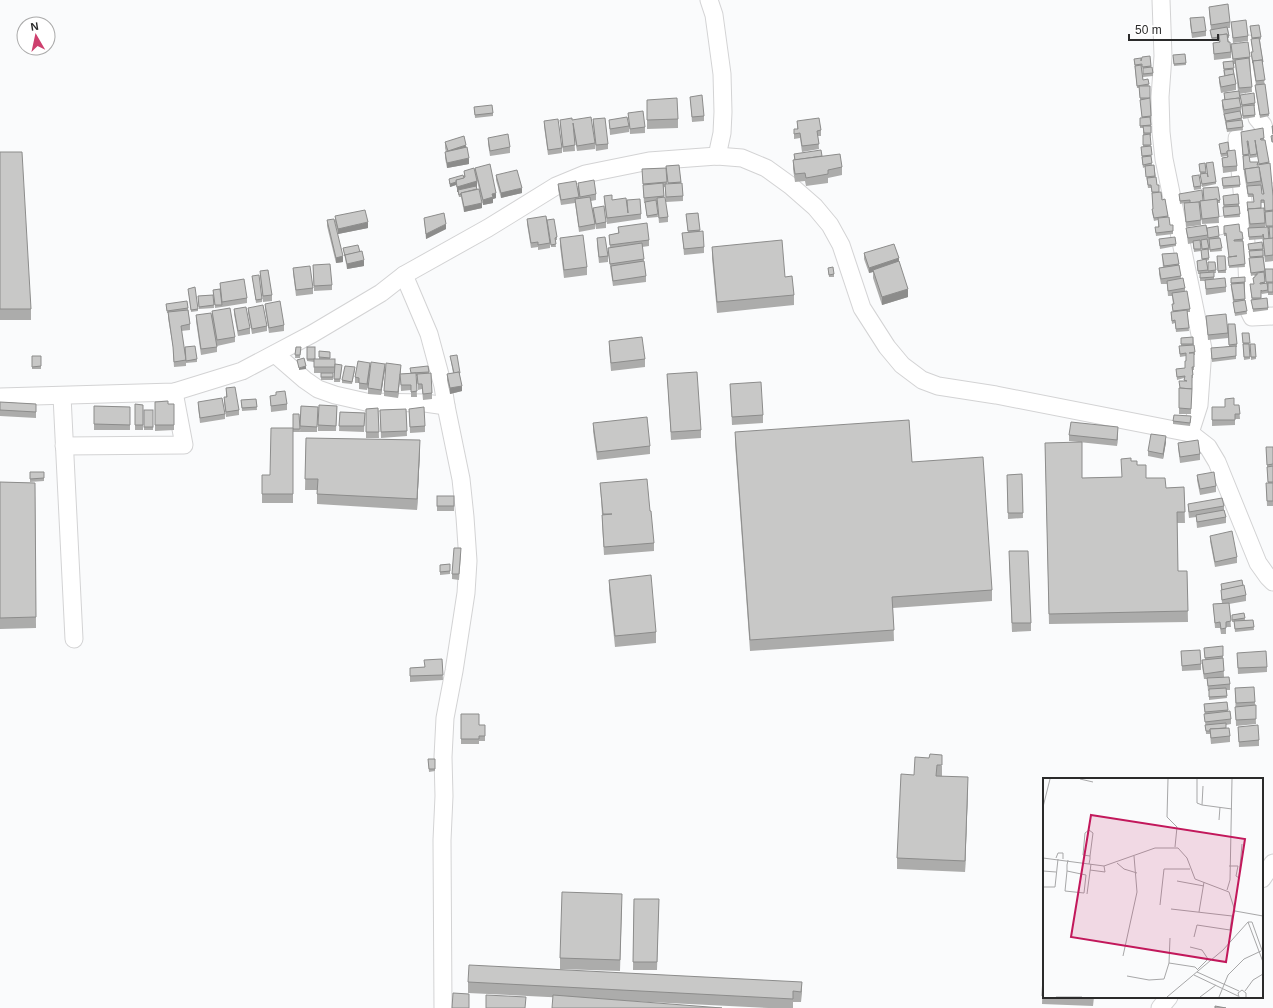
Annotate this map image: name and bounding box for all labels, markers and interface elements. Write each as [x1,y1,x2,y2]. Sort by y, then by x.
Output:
north arrow [16,16,56,56]
scale bar [1129,16,1218,42]
text: N [30,20,39,33]
text: 50 m [1135,23,1162,37]
inset map [1043,778,1263,998]

